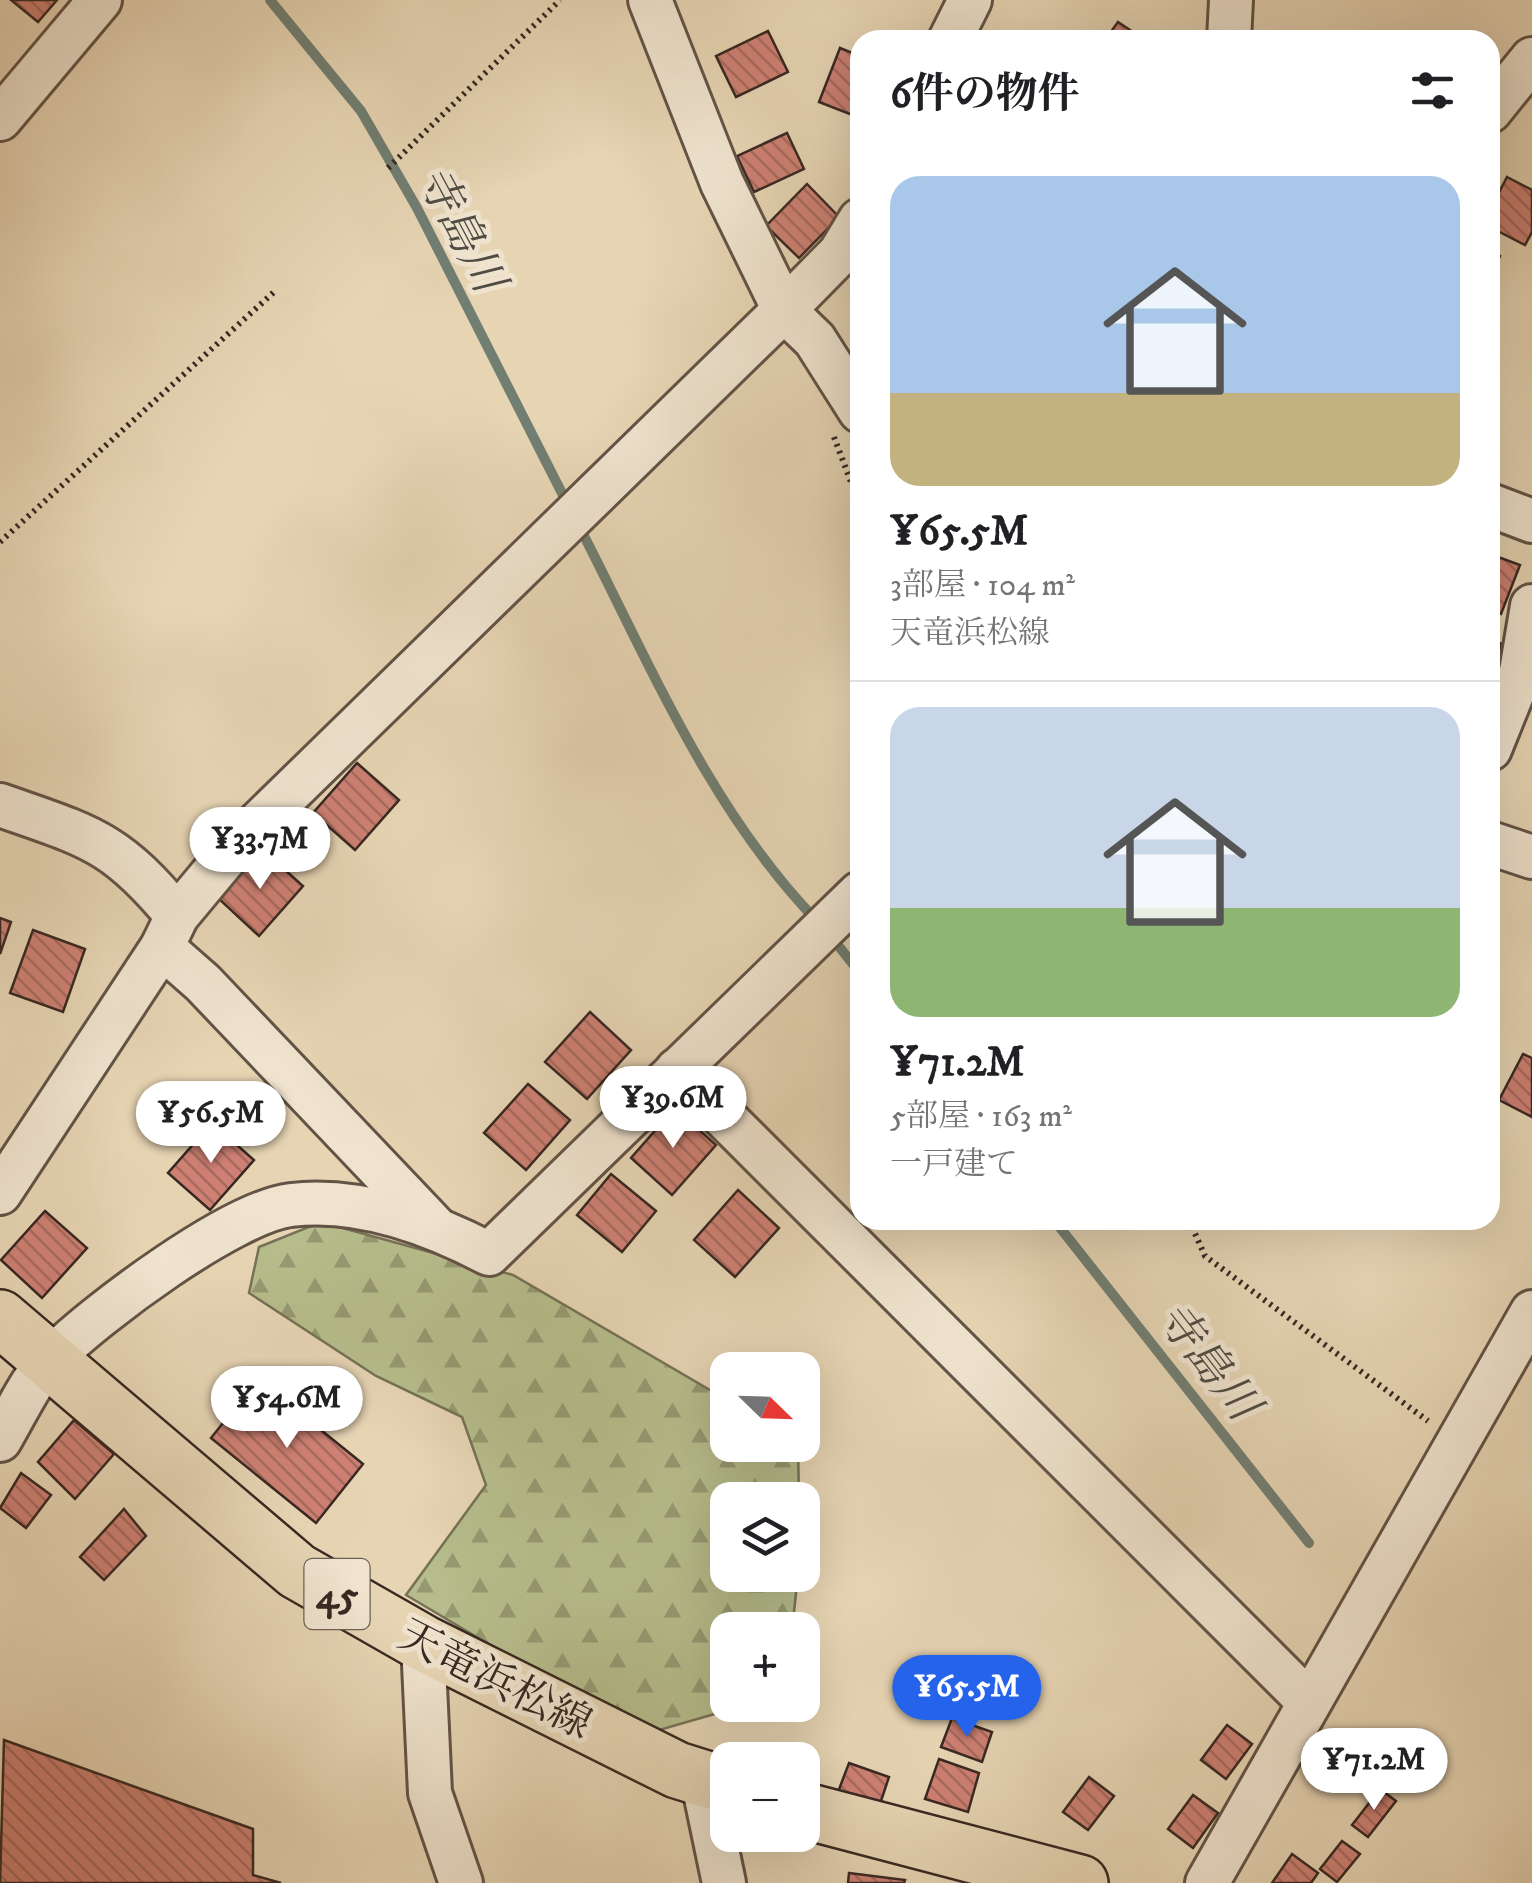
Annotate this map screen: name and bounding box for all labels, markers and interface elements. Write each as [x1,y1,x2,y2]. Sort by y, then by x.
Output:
icon: filters [1405,63,1460,118]
text: 6件の物件 [890,69,1080,121]
water label: 寺島川 [403,157,518,307]
icon: home [1085,241,1265,421]
text: ¥65.5M [890,506,1028,558]
text: 3部屋 · 104 m² [890,566,1075,606]
text: 天竜浜松線 [890,614,1050,654]
icon: home [1085,772,1265,952]
pin: ¥33.7M [179,807,341,892]
text: ¥33.7M [211,819,309,859]
text: ¥71.2M [890,1037,1025,1089]
pin: ¥39.6M [592,1066,754,1151]
text: ¥39.6M [622,1078,724,1118]
pin: ¥56.5M [130,1081,292,1166]
text: ¥56.5M [158,1093,264,1133]
text: 5部屋 · 163 m² [890,1097,1072,1137]
text: 一戸建て [890,1145,1018,1185]
water label: 寺島川 [1143,1291,1273,1436]
north arrow [710,1352,820,1462]
map controls [710,1352,820,1852]
pin: ¥54.6M [206,1366,368,1451]
text: ¥54.6M [233,1378,341,1418]
button: layers [710,1482,820,1592]
road number: 45 [304,1559,370,1629]
street label: 天竜浜松線 [389,1610,600,1752]
button: + [710,1612,820,1722]
pin: ¥65.5M [886,1655,1048,1740]
text: ¥65.5M [914,1667,1020,1707]
pin: ¥71.2M [1293,1728,1455,1813]
text: ¥71.2M [1323,1740,1425,1780]
button: − [710,1742,820,1852]

